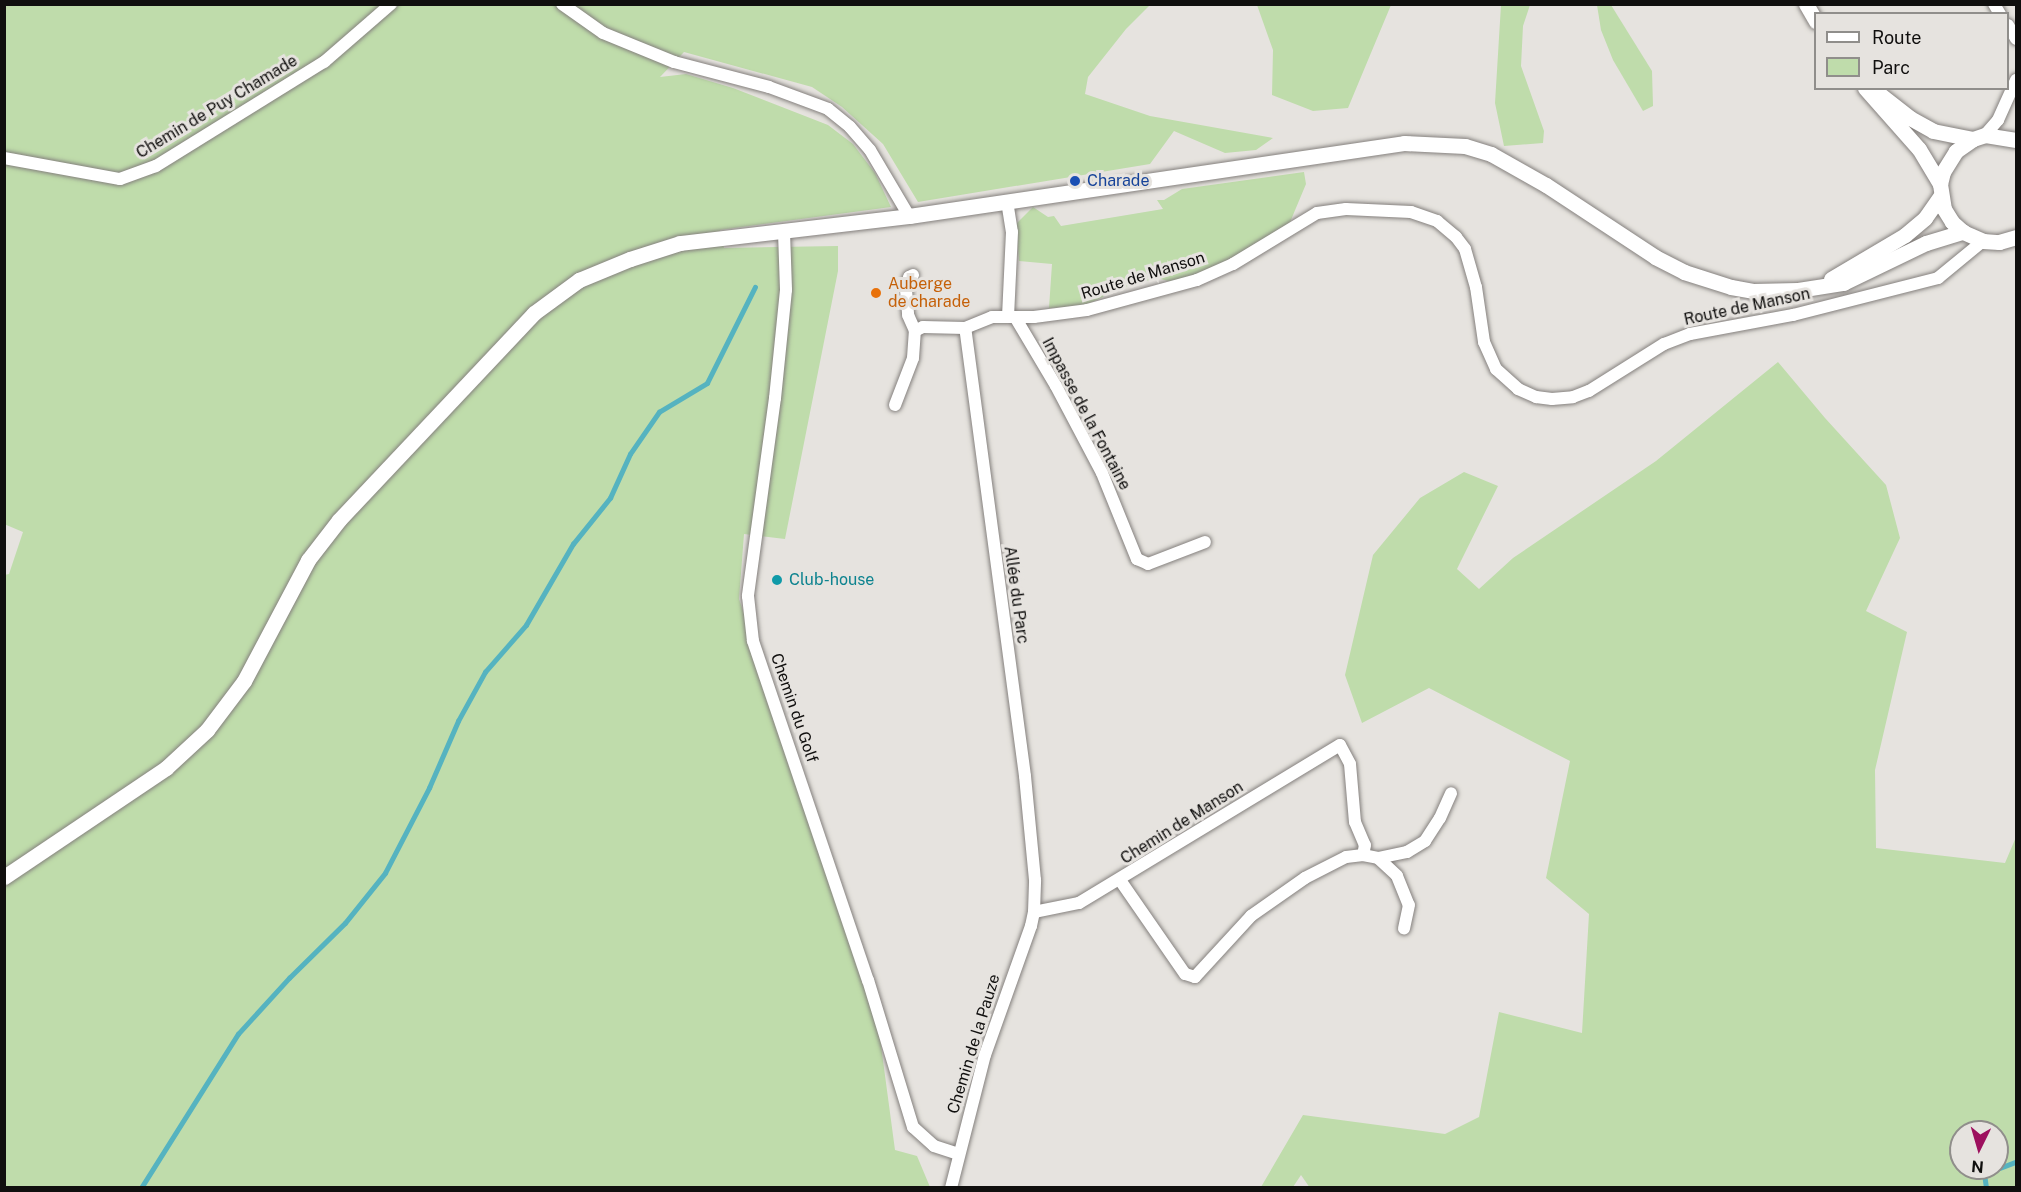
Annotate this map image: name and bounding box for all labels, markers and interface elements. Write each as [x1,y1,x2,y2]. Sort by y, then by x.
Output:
legend [1814,12,2009,90]
text: Route [1872,27,1921,48]
street label: Chemin de Puy Chamade [133,51,301,163]
text: Parc [1872,57,1910,78]
place label: Charade [1087,171,1149,191]
marker: Charade [1068,174,1082,188]
street label: Route de Manson [1079,248,1207,304]
place label: Auberge de charade [888,274,971,312]
street label: Route de Manson [1682,284,1812,330]
marker: Auberge de charade [869,286,883,300]
street label: Impasse de la Fontaine [1038,334,1134,494]
street label: Allée du Parc [1000,545,1032,645]
place label: Club-house [789,570,874,590]
marker: Club-house [770,573,784,587]
street label: Chemin du Golf [766,651,822,765]
street label: Chemin de Manson [1117,777,1247,869]
street label: Chemin de la Pauze [944,972,1004,1116]
north arrow [1949,1120,2009,1180]
text: N [1971,1156,1985,1176]

